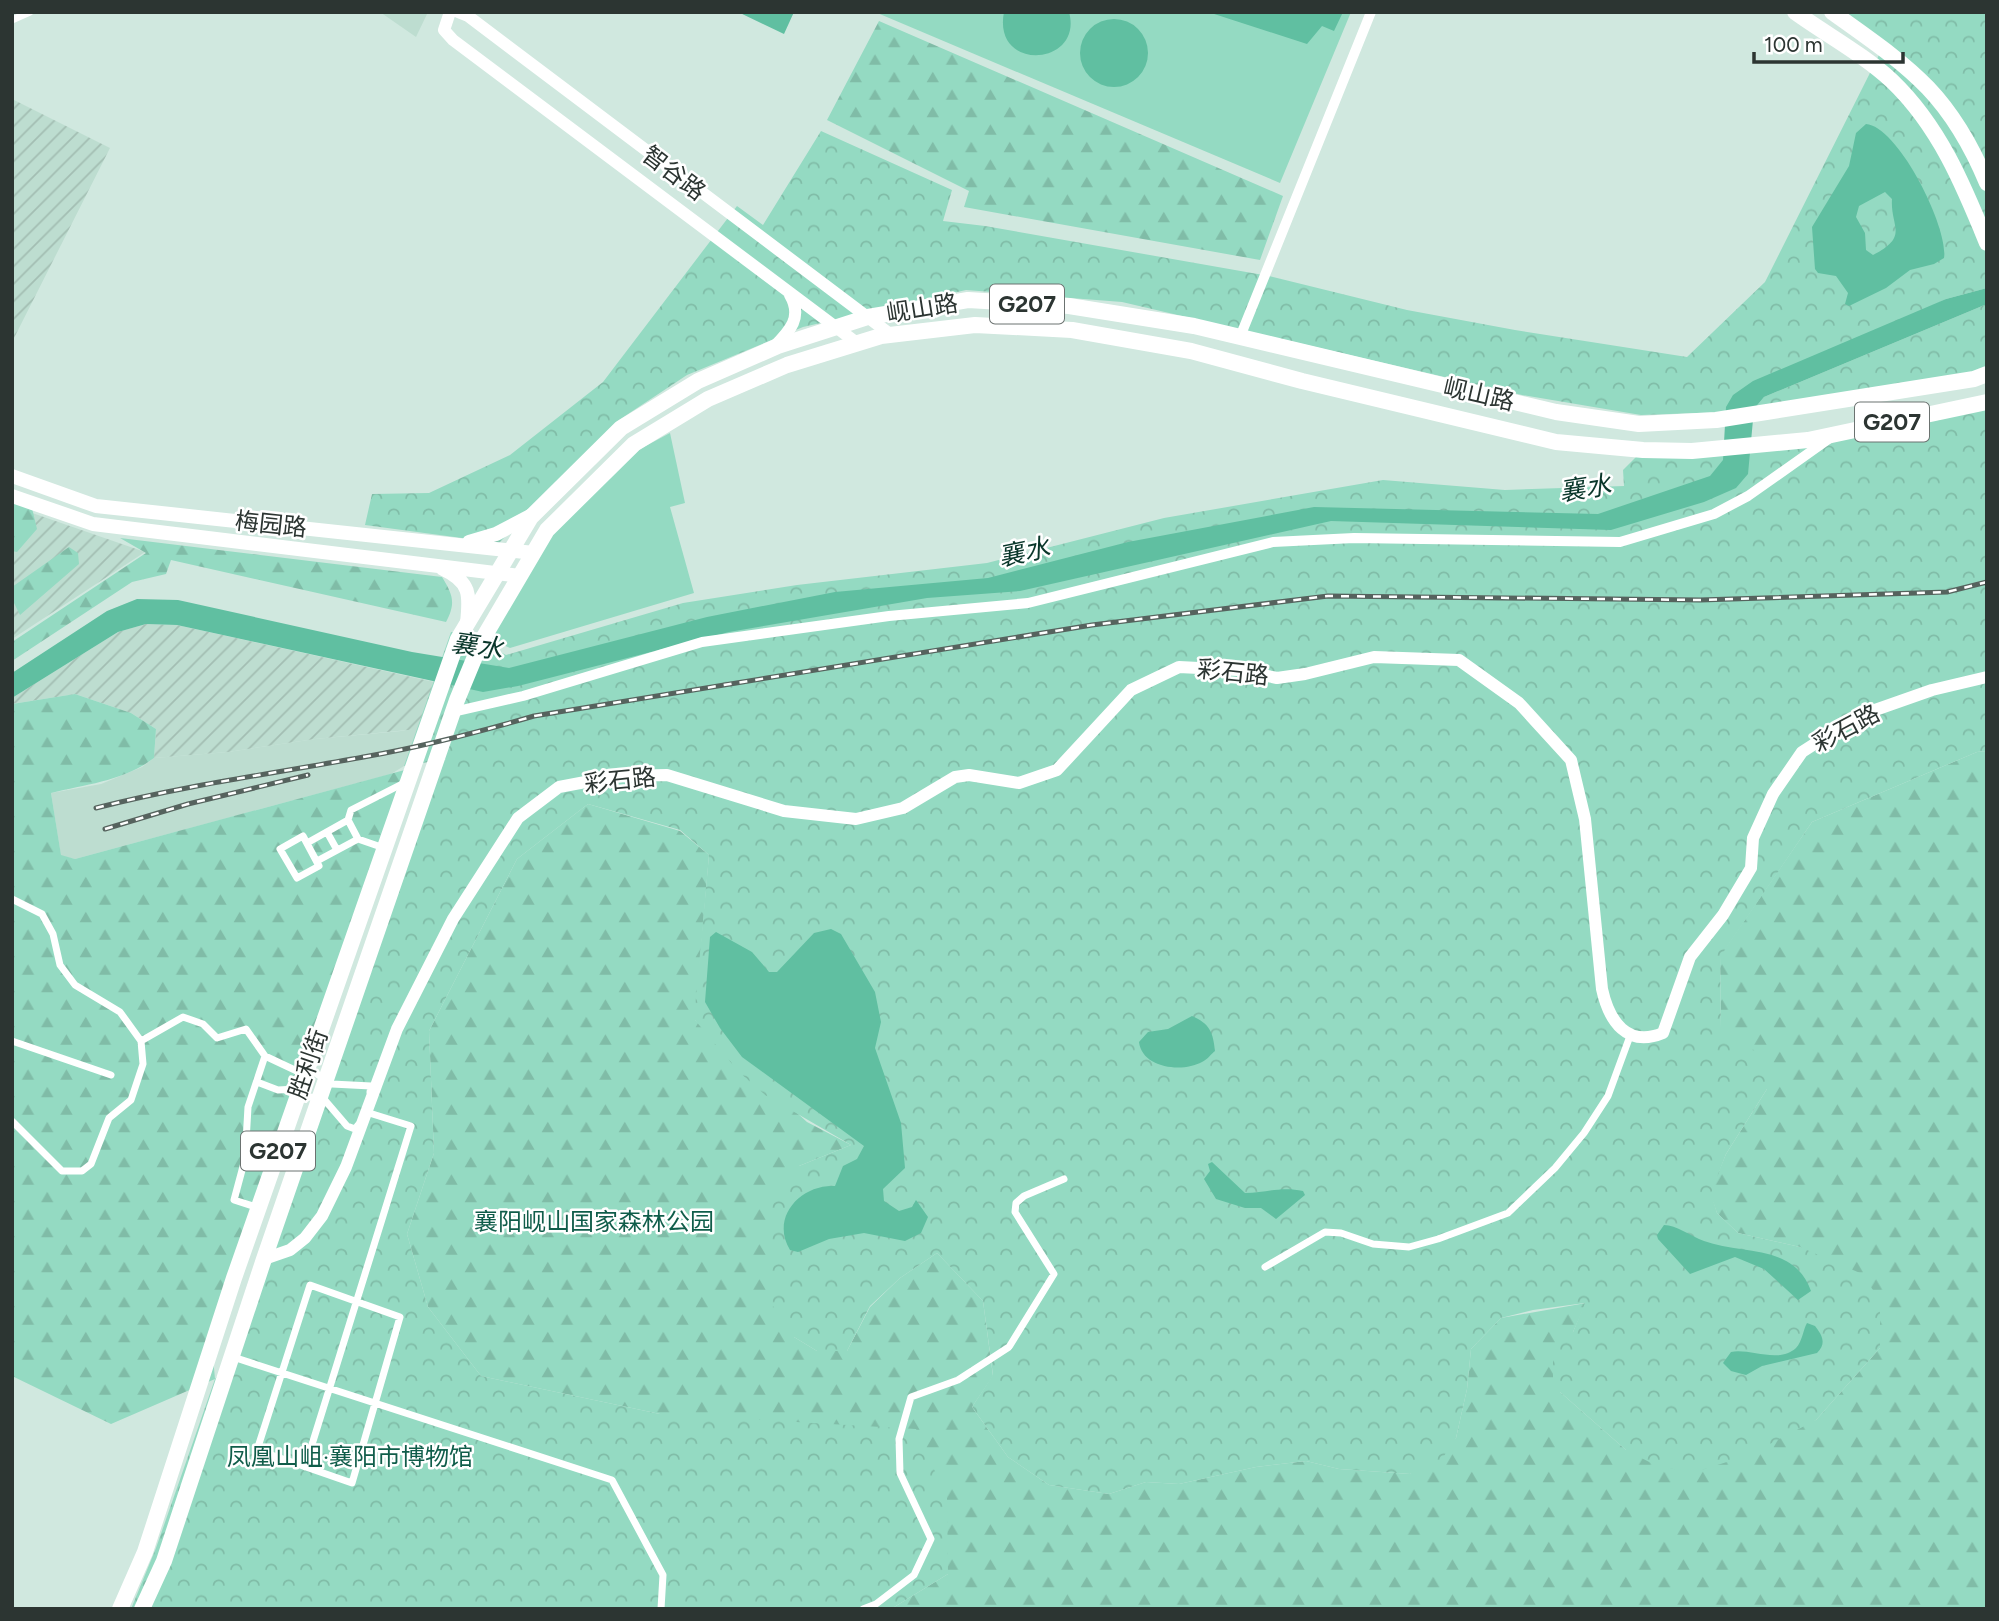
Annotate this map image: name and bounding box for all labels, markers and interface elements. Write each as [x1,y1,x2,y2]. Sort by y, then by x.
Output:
scale bar [1754,21,1903,65]
text: 100 m [1764,32,1823,57]
street label: 智谷路 [637,140,711,206]
road number: G207 [990,284,1064,324]
street label: 岘山路 [884,288,960,328]
street label: 岘山路 [1441,372,1517,416]
road number: G207 [1855,402,1929,442]
water label: 襄水 [1557,468,1614,508]
street label: 梅园路 [234,506,308,542]
water label: 襄水 [995,531,1054,573]
water label: 襄水 [449,627,506,666]
street label: 彩石路 [1196,654,1270,690]
street label: 彩石路 [1807,698,1885,758]
street label: 彩石路 [583,762,657,798]
street label: 胜利街 [283,1025,333,1103]
road number: G207 [241,1132,315,1170]
park label: 襄阳岘山国家森林公园 [474,1207,714,1236]
park label: 凤凰山岨·襄阳市博物馆 [227,1442,473,1471]

